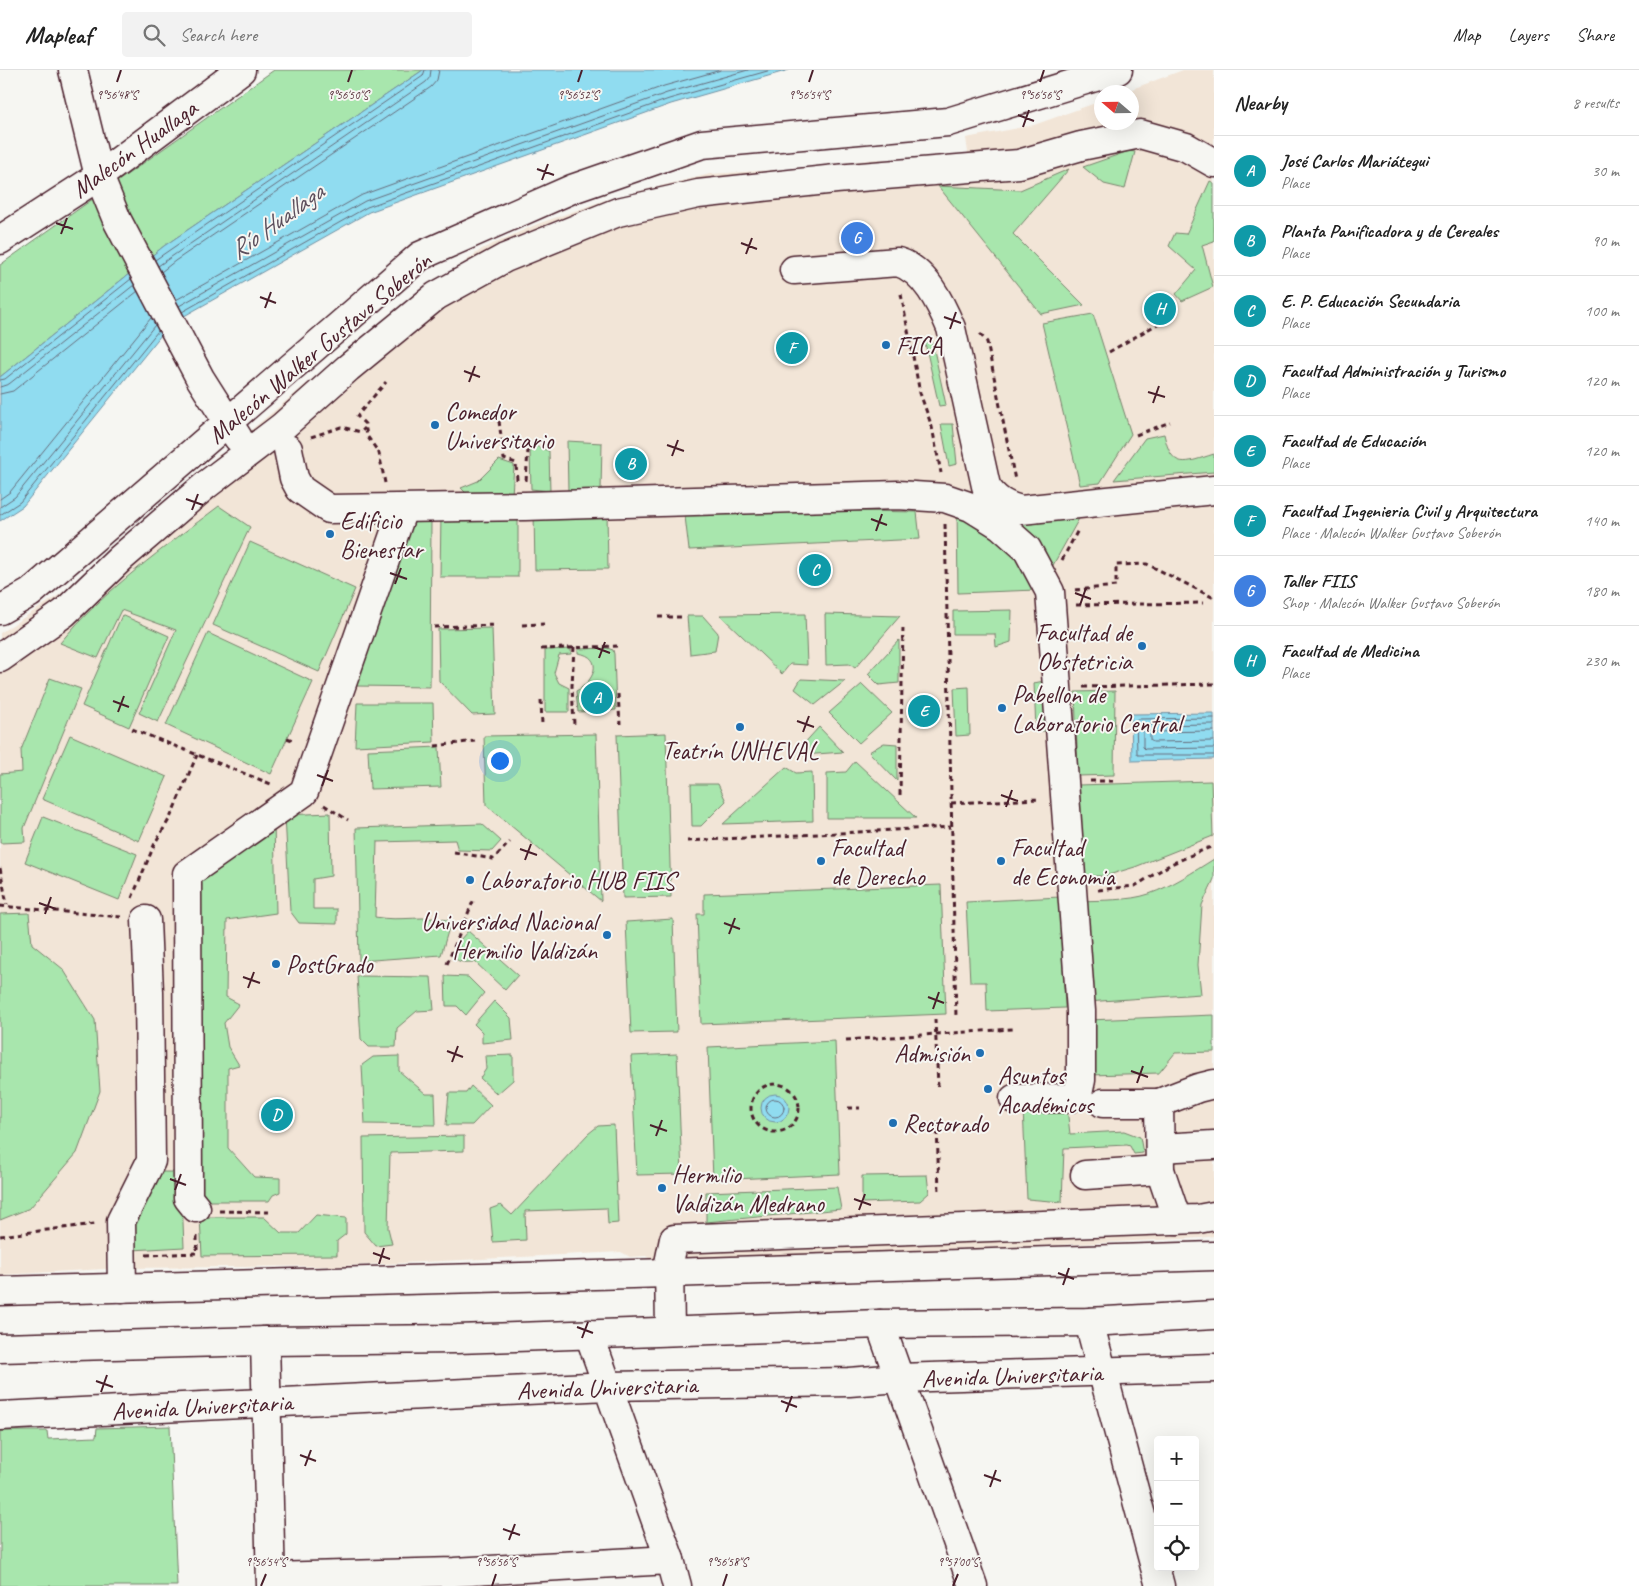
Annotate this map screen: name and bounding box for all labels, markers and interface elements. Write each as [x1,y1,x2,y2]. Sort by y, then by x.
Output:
search box [122,12,472,57]
text: Mapleaf [25,20,92,50]
icon: search [140,21,168,49]
text: Search here [180,23,257,47]
text: Map [1453,24,1481,46]
text: Layers [1509,24,1548,46]
text: Share [1576,24,1614,46]
north arrow [1094,85,1139,130]
text: 9°56'48"S [97,87,139,103]
text: 9°56'50"S [328,87,370,103]
text: 9°56'52"S [558,87,600,103]
text: 9°56'54"S [789,87,831,103]
text: 9°56'56"S [1020,87,1062,103]
text: Nearby [1234,90,1287,116]
street label: Malecón Huallaga [65,91,206,205]
text: 8 results [1572,93,1619,113]
text: José Carlos Mariátegui [1281,149,1428,173]
text: A [1246,161,1254,181]
text: 30 m [1592,161,1619,181]
text: Place [1281,173,1309,193]
water label: Río Huallaga [222,175,332,267]
pin: G [841,219,873,257]
text: Planta Panificadora y de Cereales [1281,219,1498,243]
text: B [1246,231,1254,251]
text: 90 m [1592,231,1619,251]
text: Place [1281,243,1309,263]
street label: Malecón Walker Gustavo Soberón [201,244,439,451]
text: E. P. Educación Secundaria [1281,289,1459,313]
pin: H [1144,290,1176,328]
text: C [1246,301,1254,321]
text: 100 m [1585,301,1619,321]
text: Place [1281,313,1309,333]
pin: F [776,329,808,367]
place label: FICA [896,330,942,362]
marker: FICA [880,339,892,351]
text: Facultad Administración y Turismo [1281,359,1505,383]
text: D [1245,371,1255,391]
text: 120 m [1585,371,1619,391]
text: Place [1281,383,1309,403]
place label: Comedor Universitario [445,396,554,457]
marker: Comedor Universitario [429,419,441,431]
text: Facultad de Educación [1281,429,1426,453]
text: E [1246,441,1254,461]
text: 120 m [1585,441,1619,461]
pin: B [615,445,647,483]
text: Place [1281,453,1309,473]
text: Facultad Ingenieria Civil y Arquitectura [1281,499,1537,523]
place label: Edificio Bienestar [340,505,425,566]
text: F [1246,511,1254,531]
text: 140 m [1585,511,1619,531]
text: Place · Malecón Walker Gustavo Soberón [1281,523,1501,543]
marker: Edificio Bienestar [324,528,336,540]
pin: C [799,551,831,589]
text: Taller FIIS [1281,569,1355,593]
text: G [1246,581,1254,601]
text: 180 m [1585,581,1619,601]
text: Shop · Malecón Walker Gustavo Soberón [1281,593,1500,613]
place label: Facultad de Obstetricia [1036,617,1134,678]
text: Facultad de Medicina [1281,639,1419,663]
marker: Facultad de Obstetricia [1136,640,1148,652]
text: H [1245,651,1255,671]
text: 230 m [1585,651,1619,671]
text: Place [1281,663,1309,683]
pin: A [581,679,613,717]
place label: Pabellon de Laboratorio Central [1012,679,1186,740]
pin: E [908,692,940,730]
marker: Pabellon de Laboratorio Central [996,702,1008,714]
marker: Teatrín UNHEVAL [734,721,746,733]
place label: Teatrín UNHEVAL [662,735,819,767]
your location [487,748,513,774]
place label: Facultad de Derecho [831,832,926,893]
place label: Facultad de Economia [1011,832,1117,893]
marker: Facultad de Derecho [815,855,827,867]
marker: Facultad de Economia [995,855,1007,867]
place label: Laboratorio HUB FIIS [480,865,680,897]
marker: Laboratorio HUB FIIS [464,874,476,886]
place label: Universidad Nacional Hermilio Valdizán [421,906,602,967]
marker: Universidad Nacional Hermilio Valdizán [601,929,613,941]
place label: PostGrado [286,949,374,981]
marker: PostGrado [270,958,282,970]
place label: Admisión [894,1038,971,1070]
marker: Admisión [974,1047,986,1059]
place label: Asuntos Académicos [998,1060,1096,1121]
marker: Asuntos Académicos [982,1083,994,1095]
pin: D [261,1096,293,1134]
place label: Rectorado [903,1108,989,1140]
marker: Rectorado [887,1117,899,1129]
place label: Hermilio Valdizán Medrano [672,1159,825,1220]
marker: Hermilio Valdizán Medrano [656,1182,668,1194]
street label: Avenida Universitaria [921,1357,1106,1395]
street label: Avenida Universitaria [516,1369,701,1407]
street label: Avenida Universitaria [111,1386,296,1428]
map controls [1154,1436,1199,1571]
button: + [1154,1436,1199,1481]
button: − [1154,1481,1199,1526]
button: locate [1154,1526,1199,1571]
text: 9°56'54"S [246,1554,288,1570]
text: 9°56'56"S [476,1554,518,1570]
text: 9°56'58"S [707,1554,749,1570]
text: 9°57'00"S [938,1554,980,1570]

